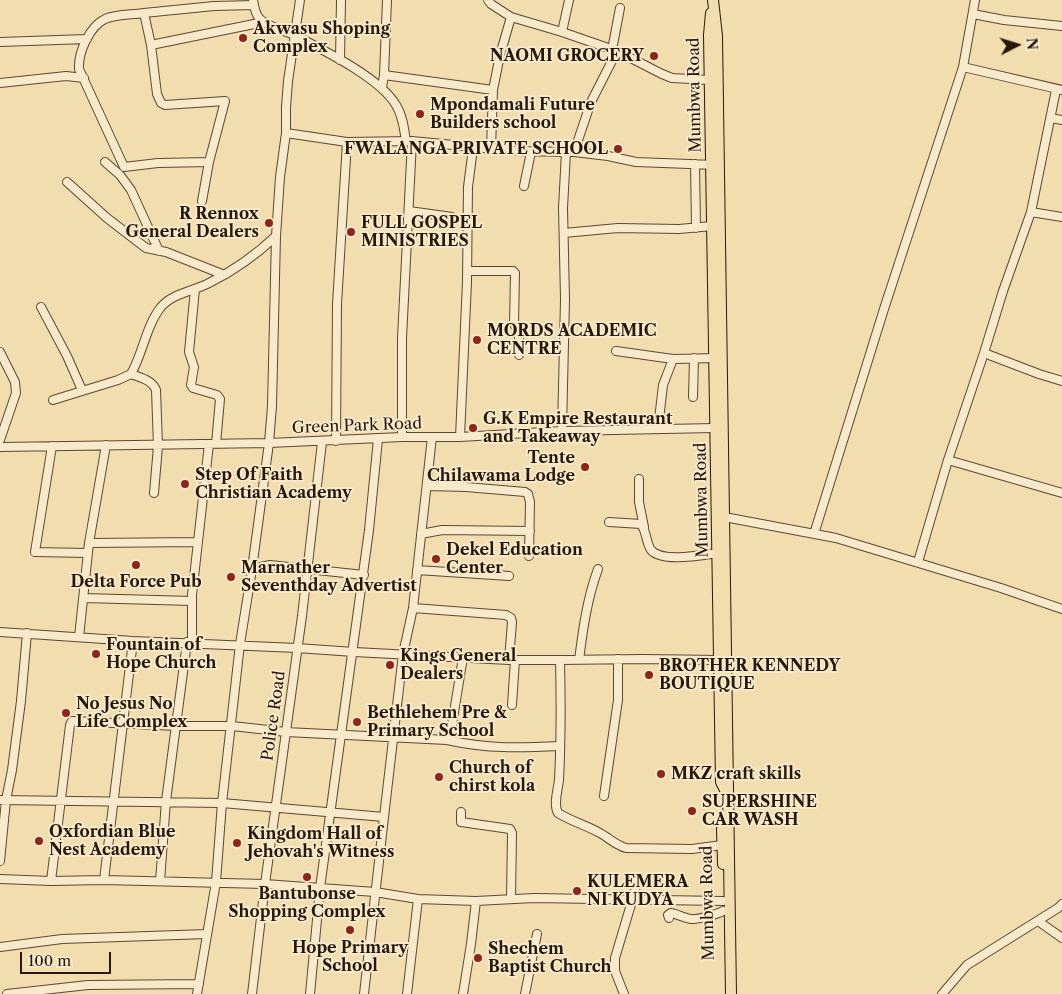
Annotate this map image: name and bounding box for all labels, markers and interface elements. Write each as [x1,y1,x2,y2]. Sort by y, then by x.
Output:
place label: Akwasu Shoping Complex [253,19,390,57]
north arrow [992,20,1042,70]
marker: Akwasu Shoping Complex [237,32,249,44]
street label: Mumbwa Road [684,37,706,153]
text: N [1022,37,1041,51]
place label: NAOMI GROCERY [490,46,644,66]
marker: NAOMI GROCERY [648,50,660,62]
place label: Mpondamali Future Builders school [430,95,595,133]
marker: Mpondamali Future Builders school [414,108,426,120]
place label: FWALANGA PRIVATE SCHOOL [344,139,608,159]
marker: FWALANGA PRIVATE SCHOOL [612,143,624,155]
place label: R Rennox General Dealers [126,204,259,242]
place label: FULL GOSPEL MINISTRIES [361,213,482,251]
marker: R Rennox General Dealers [263,217,275,229]
marker: FULL GOSPEL MINISTRIES [345,226,357,238]
place label: MORDS ACADEMIC CENTRE [487,321,657,359]
marker: MORDS ACADEMIC CENTRE [471,334,483,346]
place label: G.K Empire Restaurant and Takeaway [483,409,672,447]
street label: Green Park Road [292,414,422,438]
marker: G.K Empire Restaurant and Takeaway [467,422,479,434]
street label: Mumbwa Road [691,442,713,558]
place label: Tente Chilawama Lodge [427,448,575,486]
marker: Tente Chilawama Lodge [579,461,591,473]
place label: Step Of Faith Christian Academy [195,465,352,503]
marker: Step Of Faith Christian Academy [179,478,191,490]
place label: Dekel Education Center [446,540,583,578]
marker: Dekel Education Center [430,553,442,565]
place label: Marnather Seventhday Advertist [241,558,417,596]
marker: Delta Force Pub [130,559,142,571]
marker: Marnather Seventhday Advertist [225,571,237,583]
place label: Delta Force Pub [70,572,202,592]
place label: Fountain of Hope Church [106,635,217,673]
place label: Kings General Dealers [400,646,516,684]
marker: Fountain of Hope Church [90,648,102,660]
place label: BROTHER KENNEDY BOUTIQUE [659,656,840,694]
marker: Kings General Dealers [384,659,396,671]
marker: BROTHER KENNEDY BOUTIQUE [643,669,655,681]
street label: Police Road [258,670,290,762]
place label: No Jesus No Life Complex [76,694,187,732]
place label: Bethlehem Pre & Primary School [367,703,507,741]
marker: No Jesus No Life Complex [60,707,72,719]
marker: Bethlehem Pre & Primary School [351,716,363,728]
place label: Church of chirst kola [449,758,535,796]
place label: MKZ craft skills [671,764,801,784]
marker: MKZ craft skills [655,768,667,780]
marker: Church of chirst kola [433,771,445,783]
place label: SUPERSHINE CAR WASH [702,792,817,830]
marker: SUPERSHINE CAR WASH [686,805,698,817]
place label: Oxfordian Blue Nest Academy [49,822,176,860]
place label: Kingdom Hall of Jehovah's Witness [247,824,394,862]
marker: Oxfordian Blue Nest Academy [33,835,45,847]
marker: Kingdom Hall of Jehovah's Witness [231,837,243,849]
street label: Mumbwa Road [697,845,719,961]
marker: Bantubonse Shopping Complex [301,871,313,883]
place label: KULEMERA NI KUDYA [587,872,689,910]
place label: Bantubonse Shopping Complex [228,884,386,922]
marker: KULEMERA NI KUDYA [571,885,583,897]
marker: Hope Primary School [344,924,356,936]
place label: Hope Primary School [292,938,408,976]
place label: Shechem Baptist Church [488,939,612,977]
scale bar [22,942,114,974]
text: 100 m [28,951,71,970]
marker: Shechem Baptist Church [472,952,484,964]

